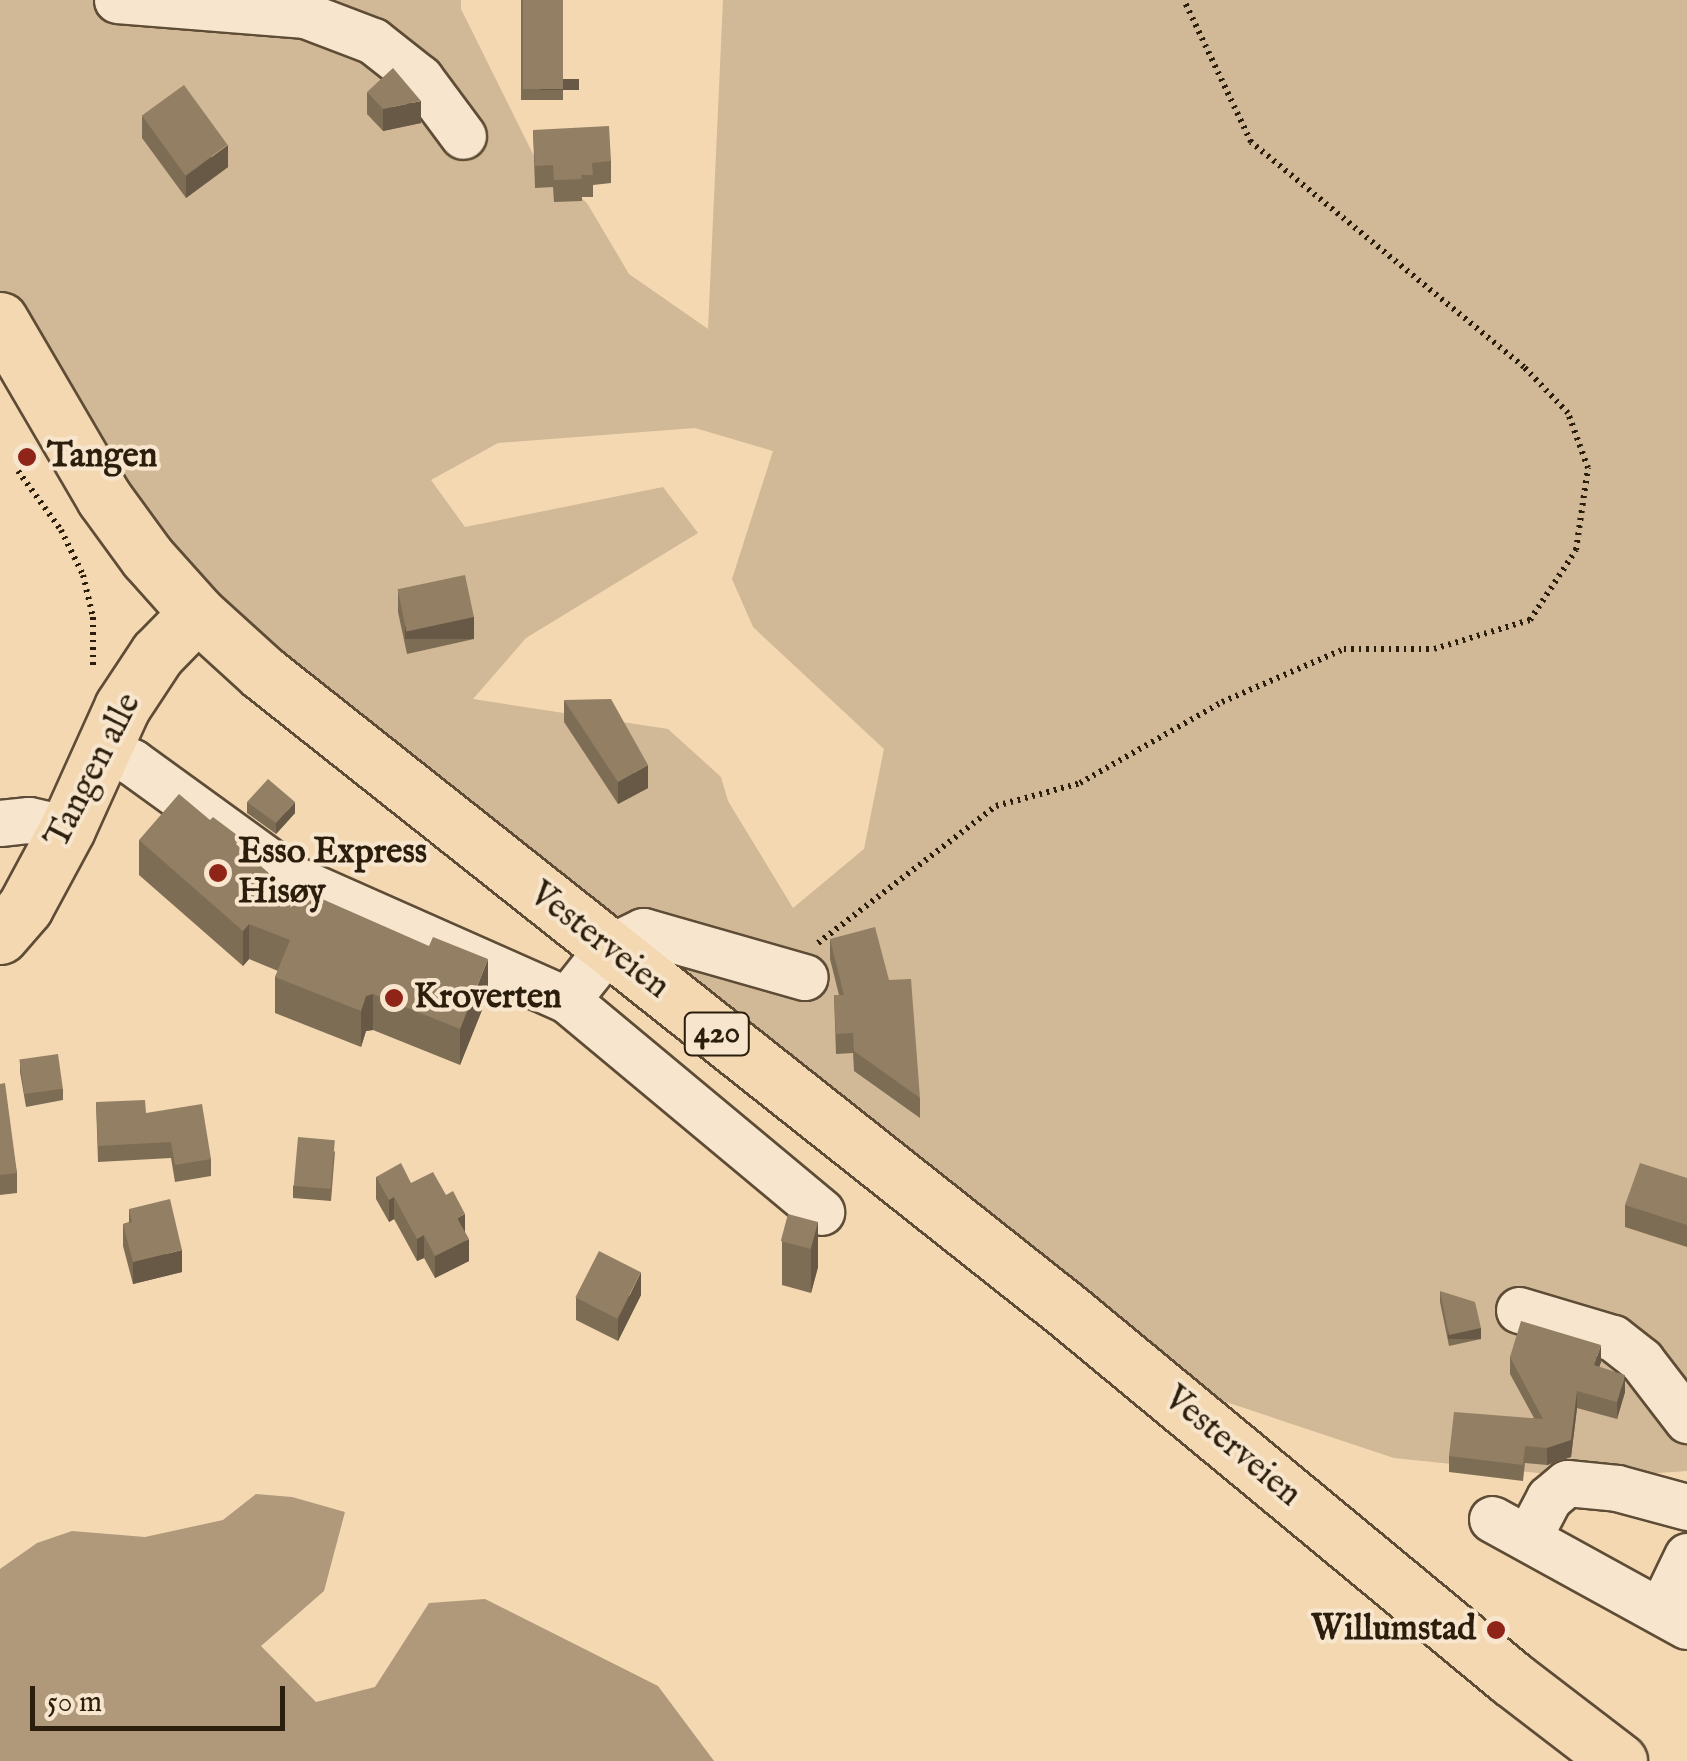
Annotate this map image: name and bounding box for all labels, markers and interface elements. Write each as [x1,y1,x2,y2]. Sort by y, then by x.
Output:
place label: Tangen [47,436,157,478]
marker: Tangen [16,446,38,468]
street label: Tangen alle [37,687,151,855]
place label: Esso Express Hisøy [238,832,427,914]
marker: Esso Express Hisøy [207,862,229,884]
street label: Vesterveien [521,873,677,1009]
place label: Kroverten [414,977,562,1019]
marker: Kroverten [383,987,405,1009]
road number: 420 [682,1007,752,1061]
street label: Vesterveien [1155,1378,1309,1516]
place label: Willumstad [1311,1609,1476,1651]
marker: Willumstad [1485,1619,1507,1641]
scale bar [35,1666,290,1728]
text: 50 m [47,1684,102,1722]

